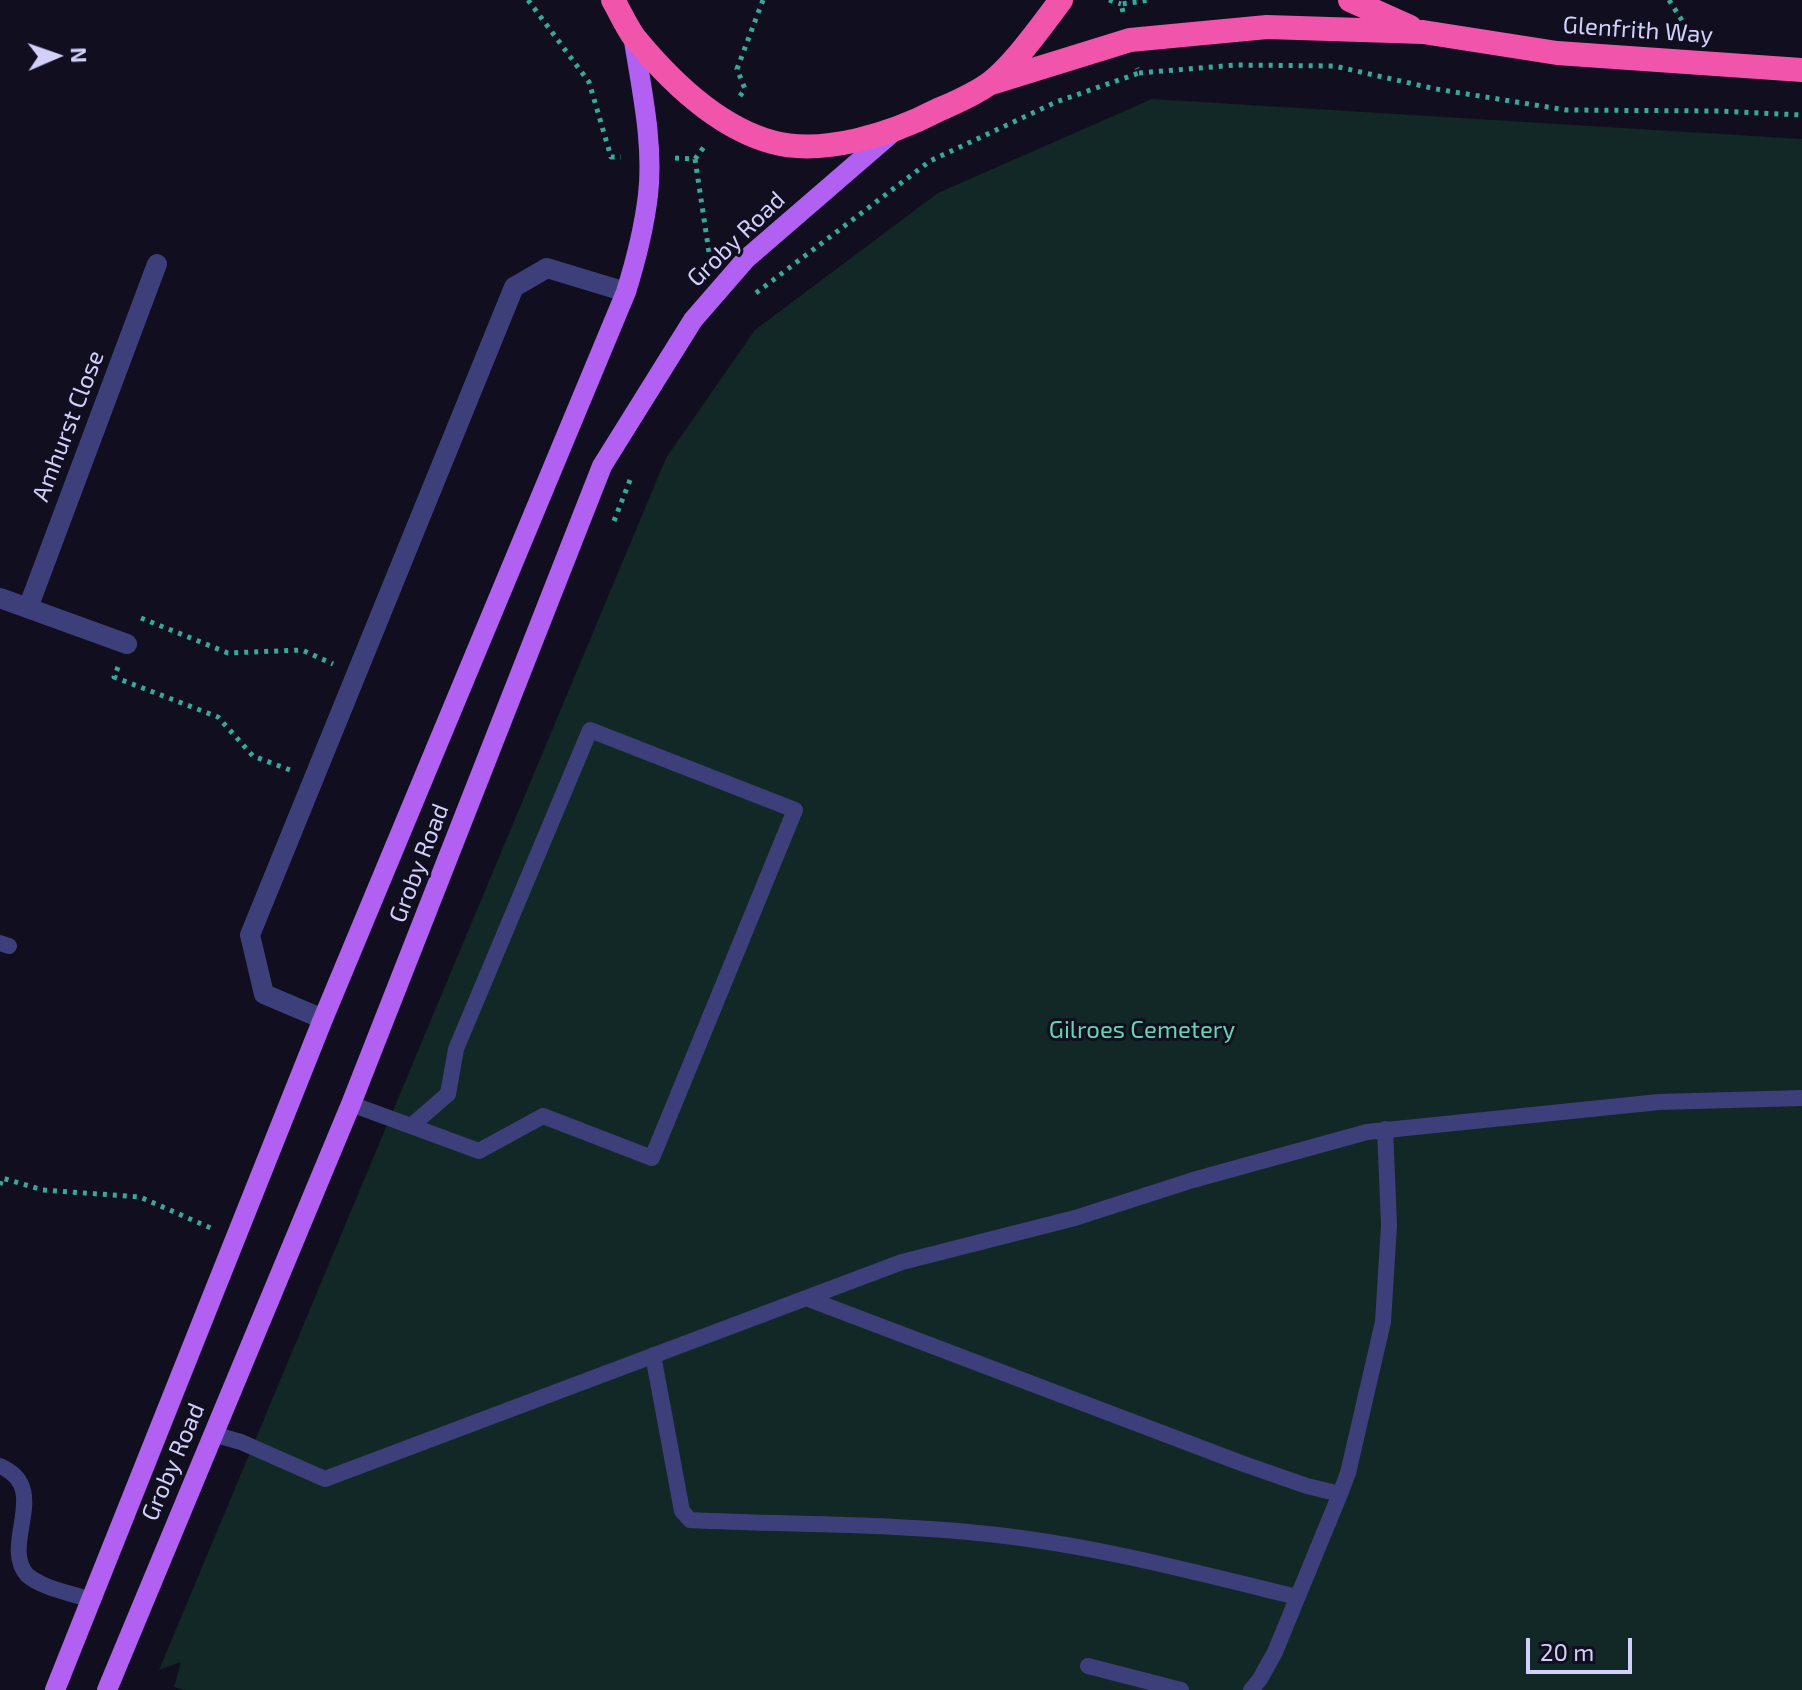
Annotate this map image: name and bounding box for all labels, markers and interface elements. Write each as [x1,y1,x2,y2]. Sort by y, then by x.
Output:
street label: Glenfrith Way [1562,10,1714,50]
north arrow [16,16,96,96]
text: N [67,47,93,64]
street label: Groby Road [681,185,791,293]
street label: Amhurst Close [26,346,110,506]
street label: Groby Road [383,800,455,926]
park label: Gilroes Cemetery [1049,1016,1235,1044]
street label: Groby Road [135,1399,211,1525]
scale bar [1530,1622,1636,1672]
text: 20 m [1540,1637,1594,1666]

